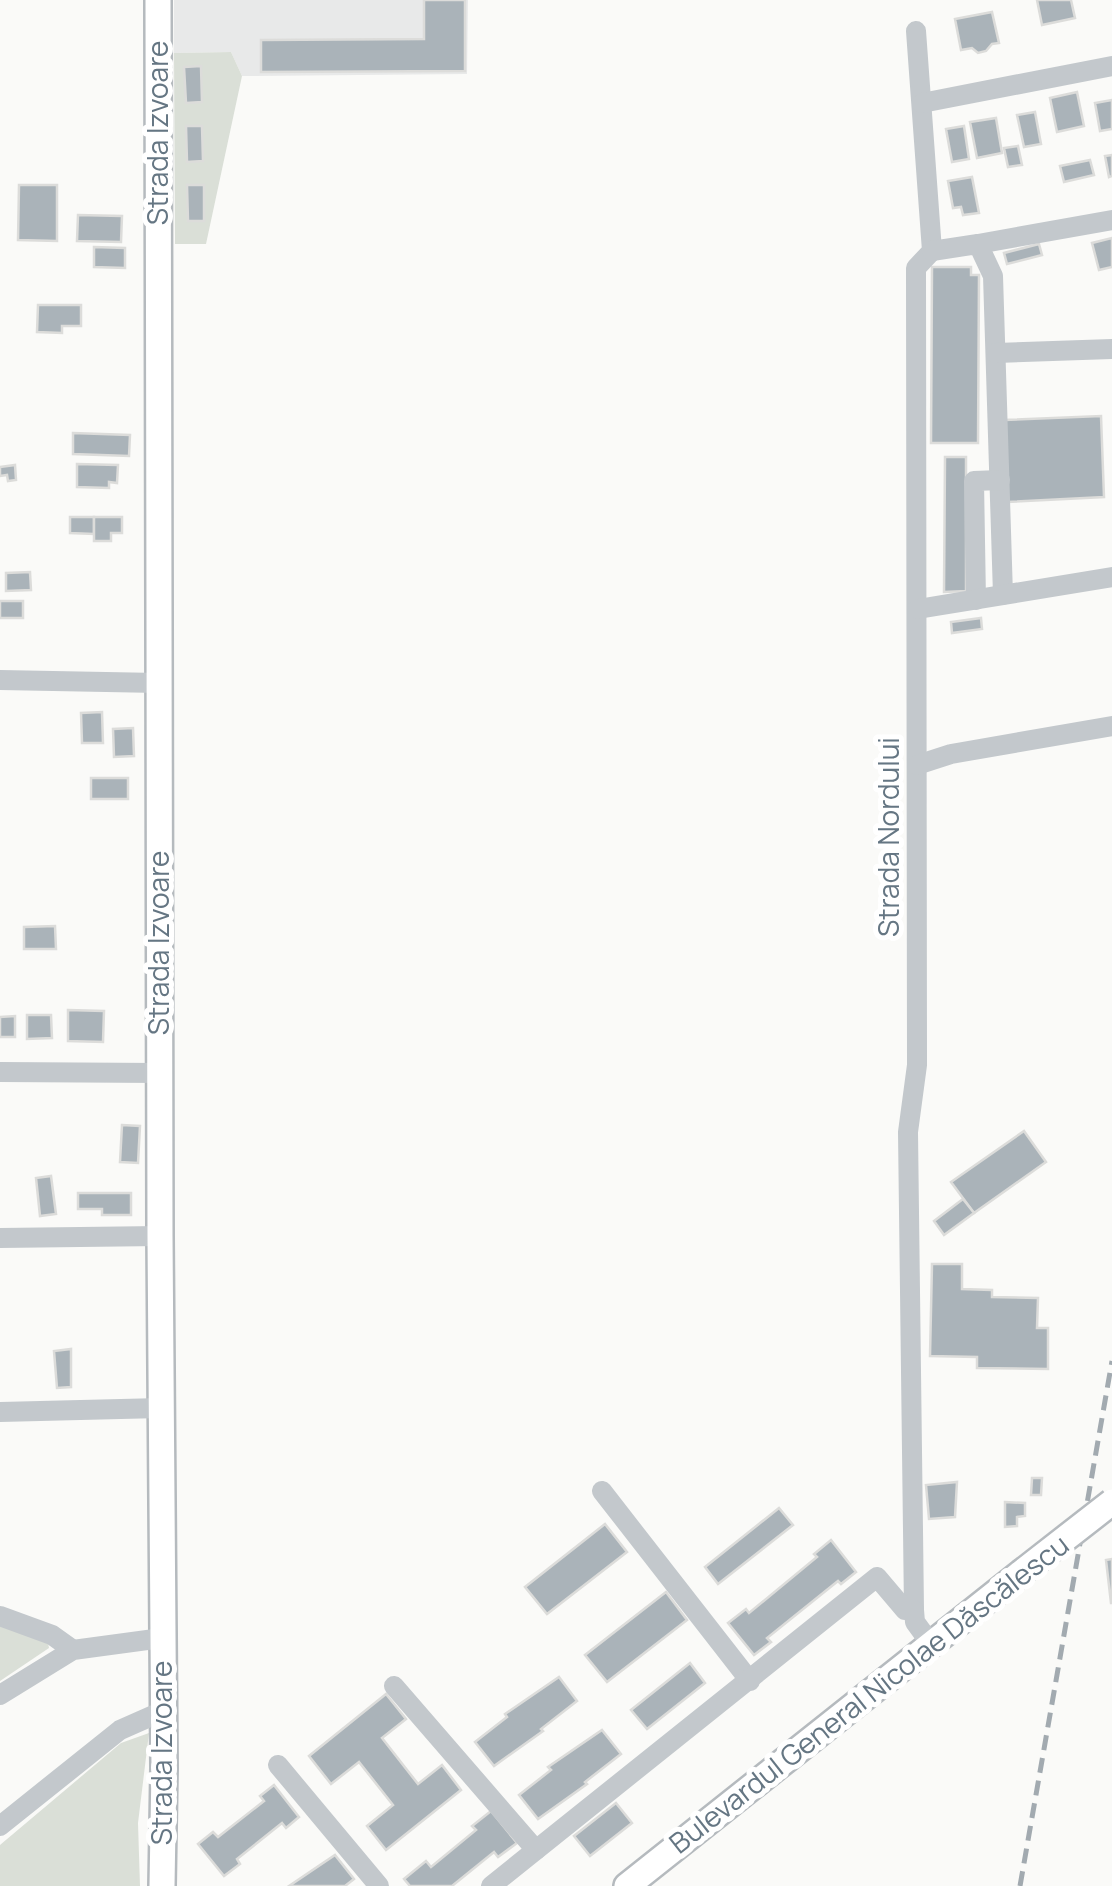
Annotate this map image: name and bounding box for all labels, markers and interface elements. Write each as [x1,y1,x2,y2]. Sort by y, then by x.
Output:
street label: Strada Izvoare [138,41,176,225]
street label: Strada Nordului [869,737,907,937]
street label: Strada Izvoare [139,851,177,1035]
street label: Bulevardul General Nicolae Dăscălescu [661,1525,1076,1861]
street label: Strada Izvoare [142,1661,180,1845]

